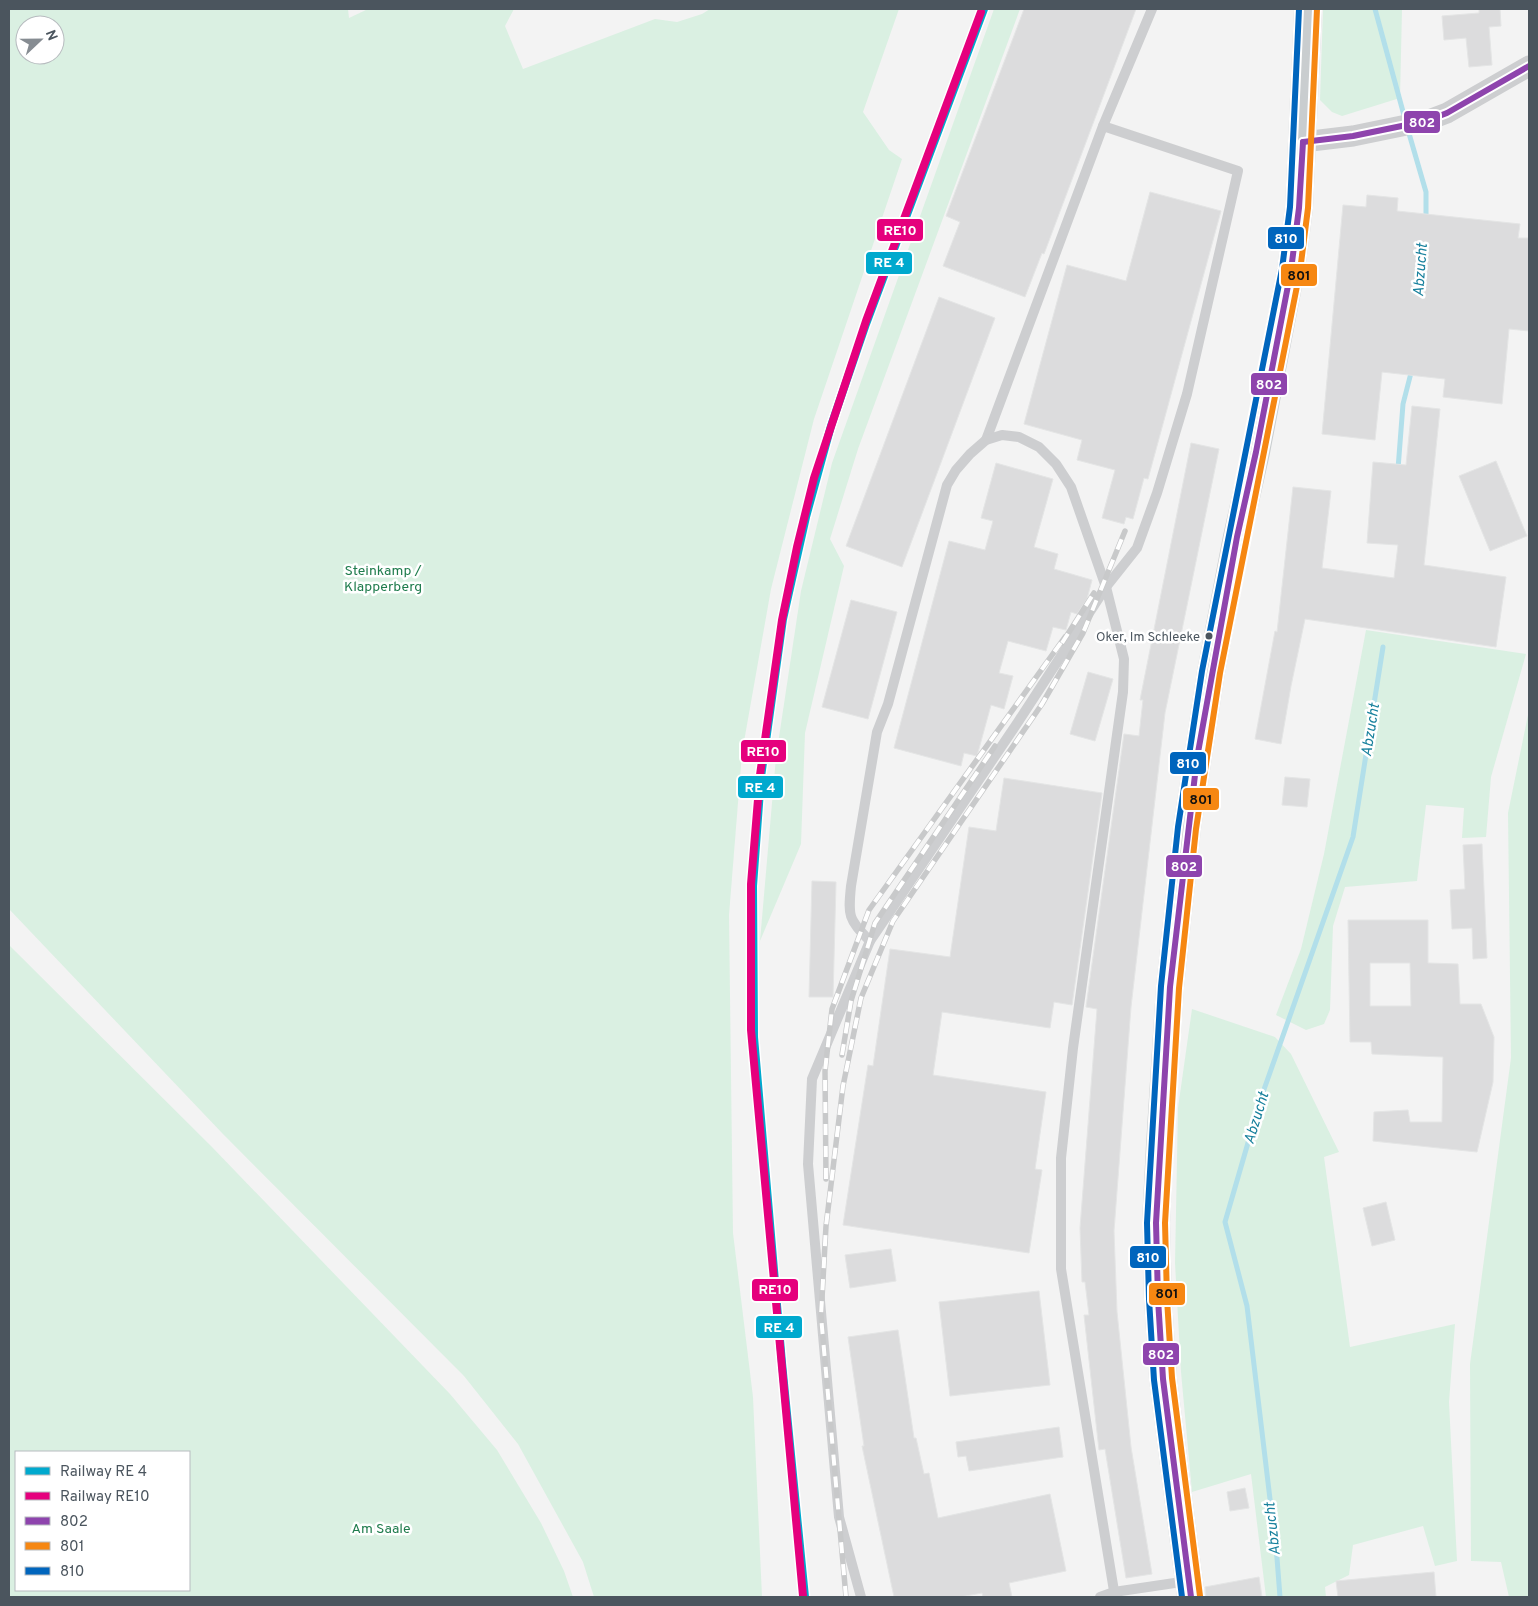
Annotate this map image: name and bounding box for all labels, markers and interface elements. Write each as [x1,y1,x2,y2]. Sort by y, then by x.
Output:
north arrow [15,15,65,65]
text: N [41,28,60,44]
line badge: 802 [1403,110,1441,134]
text: 802 [1409,115,1435,132]
line badge: RE10 [876,218,924,242]
text: RE10 [883,223,917,240]
line badge: 810 [1267,226,1305,250]
text: 810 [1274,231,1298,248]
water label: Abzucht [1410,242,1433,297]
line badge: RE 4 [865,251,913,275]
text: RE 4 [874,255,904,272]
line badge: 801 [1280,263,1318,287]
text: 801 [1287,268,1311,285]
line badge: 802 [1250,372,1288,396]
text: 802 [1256,377,1282,394]
park label: Steinkamp / Klapperberg [344,563,422,596]
place label: Oker, Im Schleeke [1096,630,1200,646]
marker: Oker, Im Schleeke [1204,631,1214,641]
water label: Abzucht [1358,702,1385,758]
line badge: RE10 [740,739,787,763]
text: RE10 [746,744,780,761]
line badge: 810 [1169,751,1207,775]
text: 810 [1176,756,1200,773]
line badge: RE 4 [737,775,784,799]
text: RE 4 [745,780,775,797]
line badge: 801 [1182,787,1220,811]
text: 801 [1189,792,1213,809]
line badge: 802 [1165,854,1203,878]
text: 802 [1171,859,1197,876]
water label: Abzucht [1241,1089,1275,1147]
line badge: 810 [1129,1245,1167,1269]
text: 810 [1136,1250,1160,1267]
line badge: RE10 [751,1278,799,1302]
text: RE10 [758,1282,792,1299]
line badge: 801 [1148,1282,1186,1306]
text: 801 [1155,1286,1179,1303]
line badge: RE 4 [755,1315,803,1339]
text: RE 4 [764,1320,794,1337]
line badge: 802 [1142,1342,1180,1366]
text: 802 [1148,1347,1174,1364]
legend [15,1451,190,1591]
text: Railway RE 4 [60,1463,147,1482]
text: Railway RE10 [60,1488,150,1507]
water label: Abzucht [1261,1501,1286,1556]
text: 802 [60,1513,88,1532]
park label: Am Saale [351,1521,411,1538]
text: 801 [60,1538,84,1557]
text: 810 [60,1563,84,1582]

